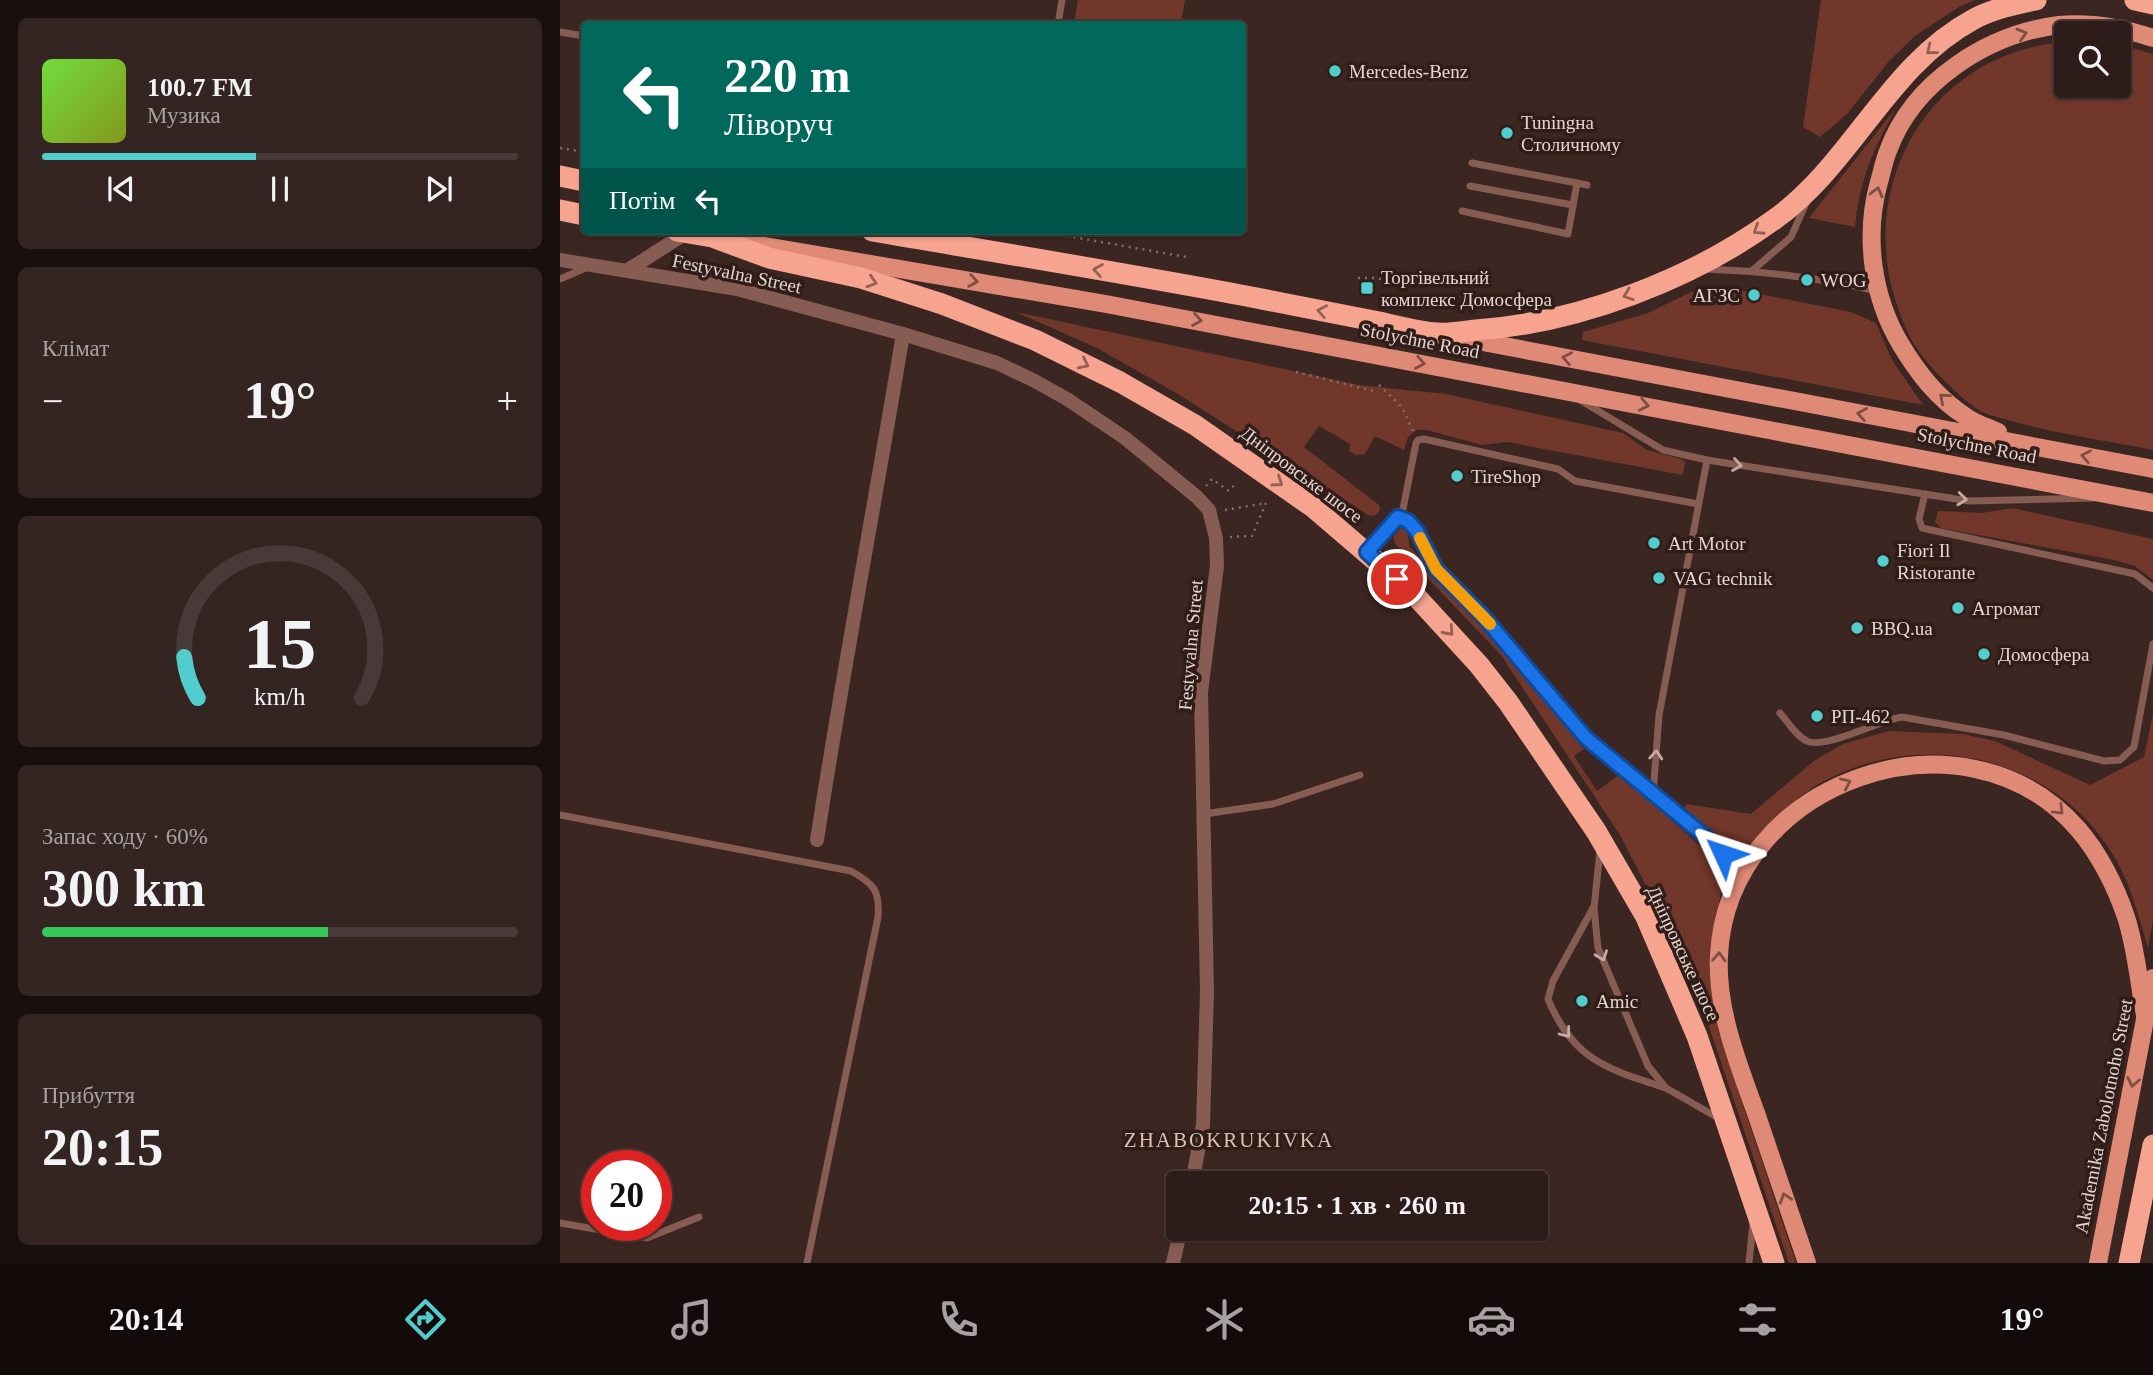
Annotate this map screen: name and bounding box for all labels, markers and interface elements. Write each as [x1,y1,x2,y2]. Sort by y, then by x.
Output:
map controls [2054,21,2131,98]
button: search [2054,21,2131,98]
one-way arrow [2016,27,2028,42]
one-way arrow [1927,41,1939,54]
text: 220 m [724,48,851,103]
icon: left [609,49,700,140]
place label: Mercedes-Benz [1349,61,1468,82]
marker: Mercedes-Benz [1327,63,1343,79]
text: 100.7 FM [147,73,252,102]
text: Музика [147,103,221,128]
text: Ліворуч [724,106,833,142]
place label: Tuningна Столичному [1521,112,1621,155]
marker: Tuningна Столичному [1499,125,1515,141]
icon: previous [102,170,140,208]
icon: pause [261,170,299,208]
icon: next [420,170,458,208]
icon: left [689,182,727,220]
text: Потім [609,186,675,215]
one-way arrow [1869,186,1883,198]
one-way arrow [1753,222,1766,235]
street label: Festyvalna Street [670,250,804,298]
one-way arrow [1092,263,1104,278]
place label: Торгівельний комплекс Домосфера [1381,267,1552,310]
place label: WOG [1821,270,1867,291]
one-way arrow [967,272,979,287]
marker: WOG [1799,272,1815,288]
one-way arrow [866,273,878,288]
marker: Торгівельний комплекс Домосфера [1359,280,1375,296]
place label: АГЗС [1693,285,1740,306]
one-way arrow [1623,287,1635,301]
marker: АГЗС [1746,287,1762,303]
one-way arrow [1316,304,1328,319]
one-way arrow [1191,312,1203,327]
street label: Stolychne Road [1359,319,1482,362]
text: Клімат [42,336,109,361]
one-way arrow [1561,352,1573,367]
one-way arrow [1414,355,1426,370]
one-way arrow [1077,356,1089,370]
text: 19° [244,372,316,429]
text: − [42,380,63,422]
text: + [497,380,518,422]
one-way arrow [1939,394,1952,406]
one-way arrow [1638,397,1650,412]
one-way arrow [1857,407,1869,422]
street label: Дніпровське шосе [1237,422,1367,527]
street label: Stolychne Road [1916,424,2039,467]
one-way arrow [2080,449,2092,464]
one-way arrow [1731,457,1743,472]
place label: TireShop [1471,466,1541,487]
marker: TireShop [1449,468,1465,484]
one-way arrow [1270,474,1283,486]
one-way arrow [1956,492,1967,507]
place label: Art Motor [1668,533,1746,554]
marker: Art Motor [1646,535,1662,551]
place label: Fiori Il Ristorante [1897,540,1975,583]
pin [1367,549,1427,609]
marker: Fiori Il Ristorante [1875,553,1891,569]
icon: arrive [1378,560,1416,598]
place label: VAG technik [1673,568,1773,589]
marker: VAG technik [1651,570,1667,586]
street label: Festyvalna Street [1174,578,1207,711]
place label: Агромат [1972,598,2041,619]
marker: Агромат [1950,600,1966,616]
text: 15 [244,603,316,684]
place label: BBQ.ua [1871,618,1933,639]
marker: BBQ.ua [1849,620,1865,636]
one-way arrow [1441,623,1453,636]
place label: Домосфера [1998,644,2090,665]
marker: Домосфера [1976,646,1992,662]
text: km/h [254,682,306,709]
place label: РП-462 [1831,706,1890,727]
marker: РП-462 [1809,708,1825,724]
one-way arrow [1648,749,1663,760]
one-way arrow [1839,777,1851,791]
one-way arrow [2051,802,2064,815]
position arrow [1686,817,1760,891]
text: Запас ходу · 60% [42,824,208,849]
text: 300 km [42,860,205,917]
street label: Дніпровське шосе [1643,882,1724,1024]
one-way arrow [1594,949,1608,961]
one-way arrow [1712,951,1727,962]
place label: Amic [1596,991,1638,1012]
marker: Amic [1574,993,1590,1009]
street label: Akademika Zabolotnoho Street [2070,996,2137,1235]
one-way arrow [1558,1025,1571,1037]
one-way arrow [2126,1076,2141,1088]
text: Прибуття [42,1083,135,1108]
text: 20:15 [42,1119,163,1176]
district label: ZHABOKRUKIVKA [1124,1128,1334,1152]
speed limit sign: 20 [581,1150,672,1241]
text: 20:15 · 1 хв · 260 m [1248,1191,1466,1220]
one-way arrow [1779,1193,1793,1205]
icon: directions [401,1295,450,1344]
icon: music [667,1295,716,1344]
icon: phone [934,1295,983,1344]
icon: climate [1200,1295,1249,1344]
icon: car [1467,1295,1516,1344]
icon: filters [1733,1295,1782,1344]
text: 20:14 [109,1301,183,1337]
text: 19° [1999,1301,2044,1337]

